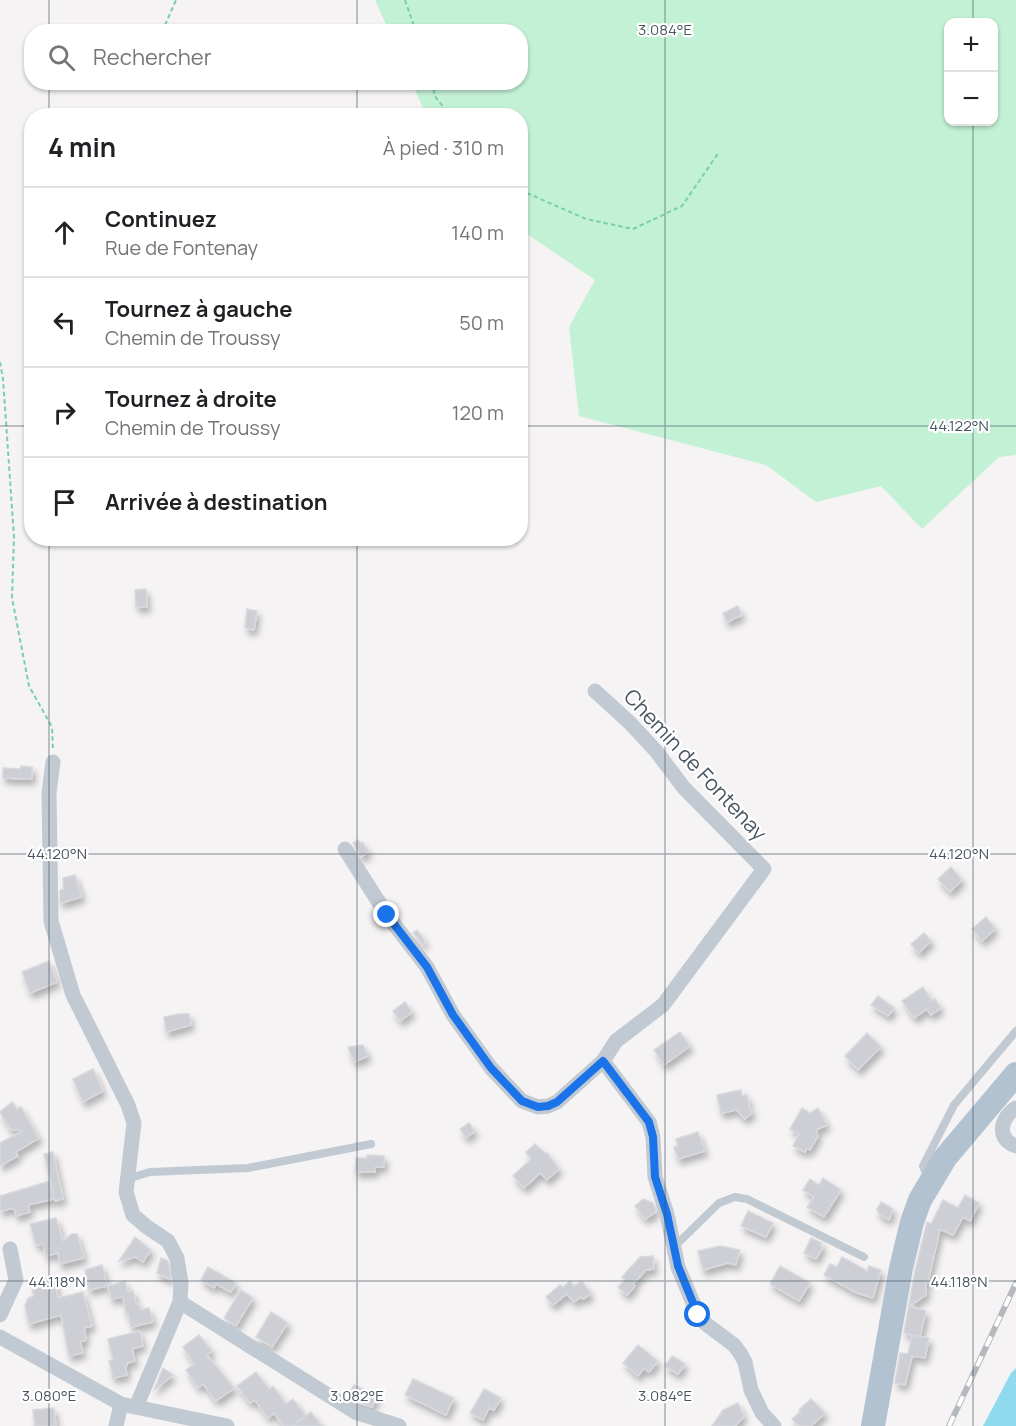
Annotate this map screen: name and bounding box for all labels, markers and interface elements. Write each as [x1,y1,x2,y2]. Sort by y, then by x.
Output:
map controls [944,18,998,126]
button: + [944,18,998,72]
text: 3.084°E [638,19,692,40]
search box [24,24,528,90]
icon: search [45,41,78,74]
text: Rechercher [93,42,212,72]
button: − [944,72,998,126]
text: 4 min [48,129,116,165]
text: À pied · 310 m [383,134,504,161]
text: Continuez [105,204,217,234]
icon: ahead [48,216,81,249]
text: 140 m [451,219,504,246]
text: Rue de Fontenay [105,234,258,261]
text: Tournez à gauche [105,294,292,324]
icon: left [48,306,81,339]
text: 50 m [459,309,504,336]
text: Chemin de Troussy [105,324,280,351]
text: Tournez à droite [105,384,277,414]
icon: right [48,396,81,429]
text: 120 m [452,399,504,426]
text: Chemin de Troussy [105,414,280,441]
text: 44.122°N [929,415,989,436]
icon: arrive [48,486,81,519]
text: Arrivée à destination [105,487,328,517]
street label: Chemin de Fontenay [618,683,773,846]
text: 44.120°N [27,843,87,864]
text: 44.120°N [929,843,989,864]
route end [373,901,399,927]
text: 44.118°N [29,1271,85,1292]
text: 44.118°N [931,1271,987,1292]
route start [684,1301,710,1327]
text: 3.080°E [22,1385,76,1406]
text: 3.082°E [330,1385,384,1406]
text: 3.084°E [638,1385,692,1406]

